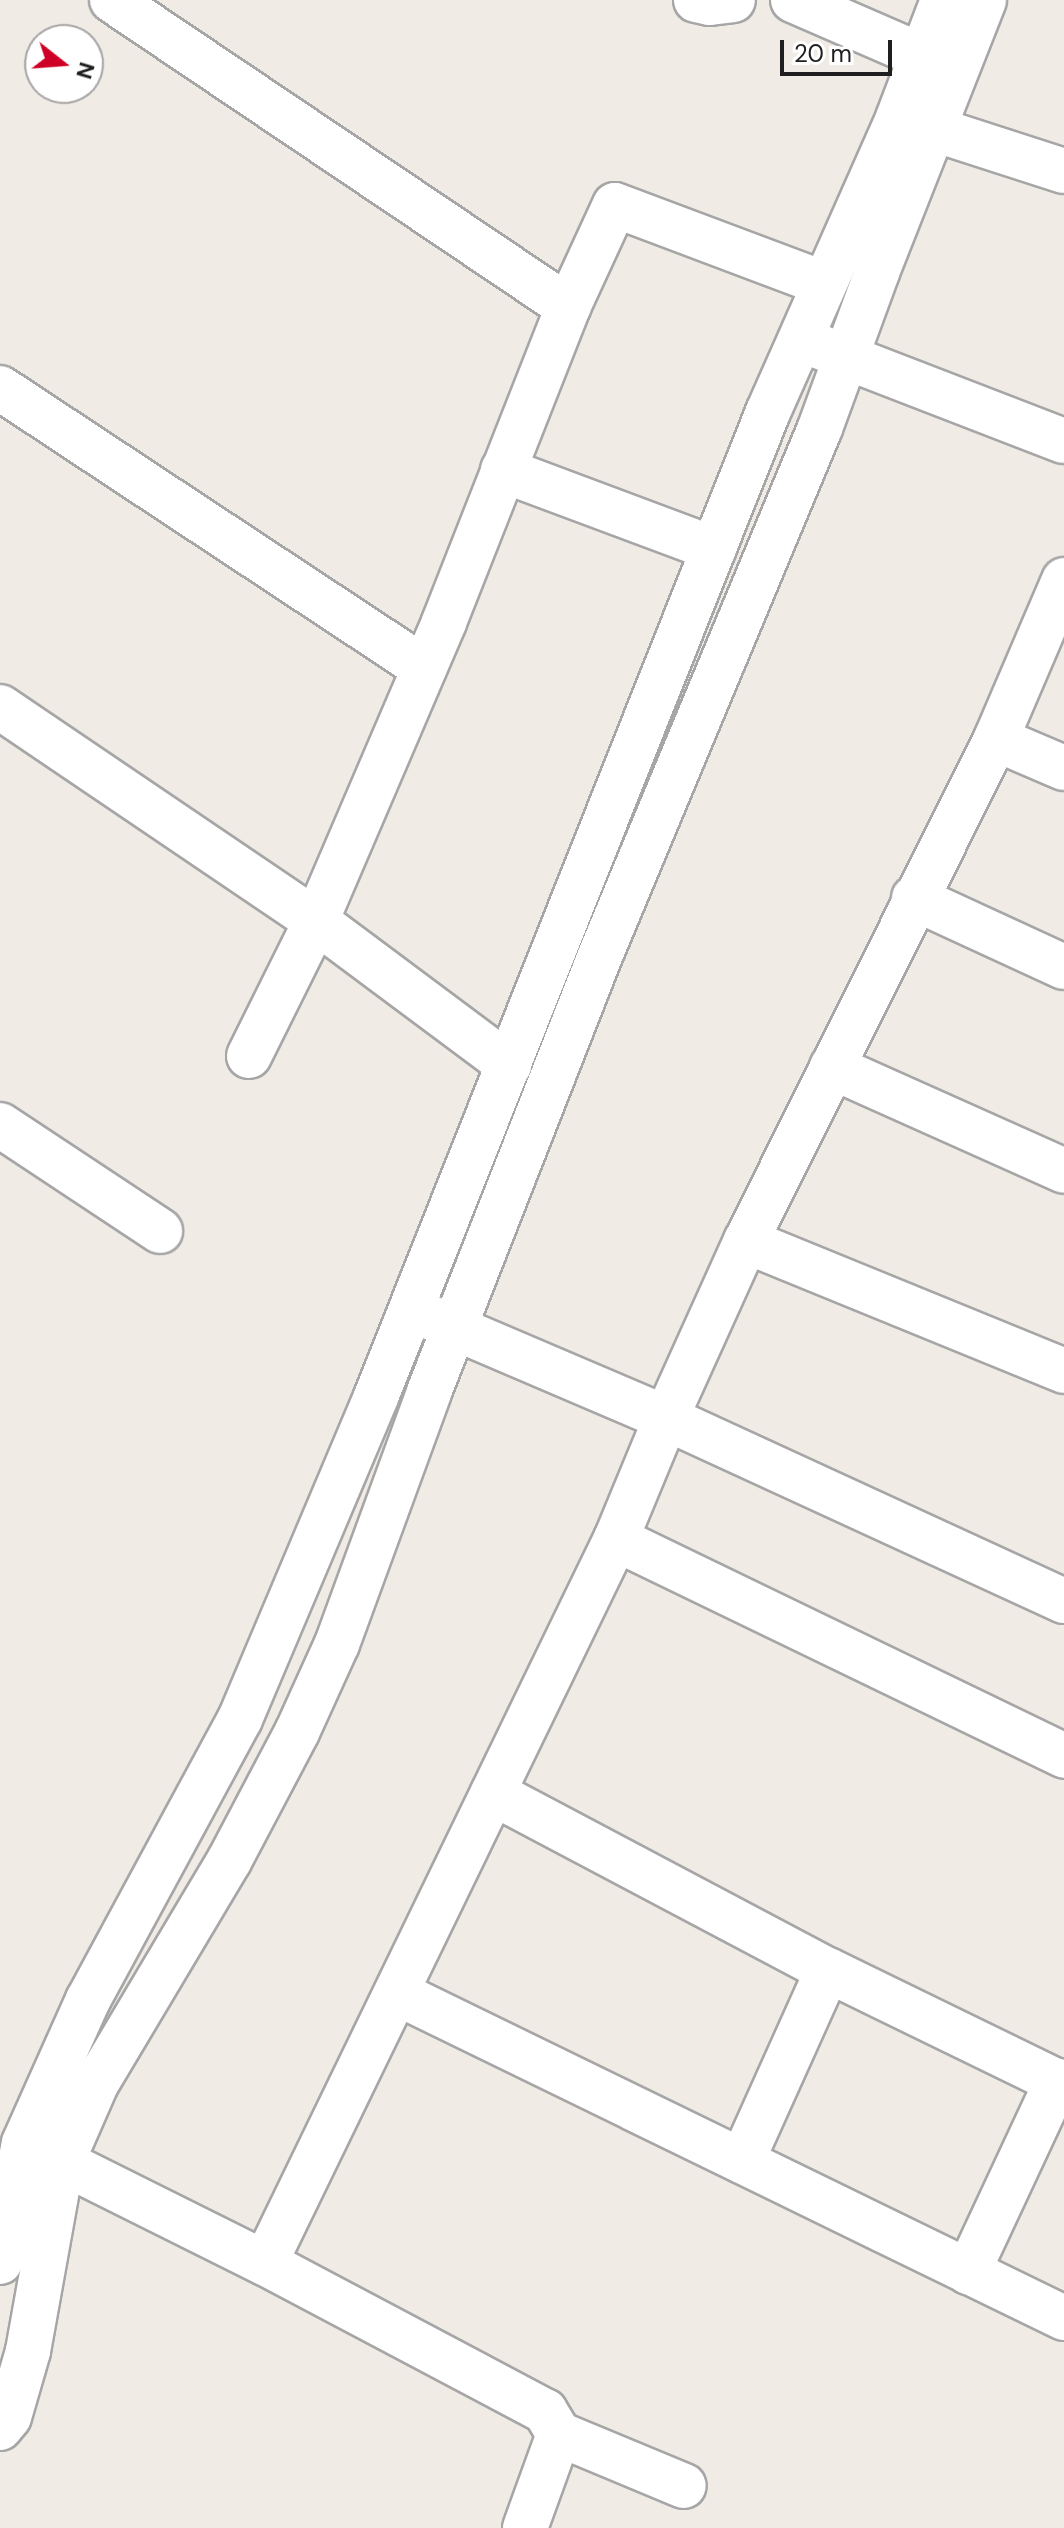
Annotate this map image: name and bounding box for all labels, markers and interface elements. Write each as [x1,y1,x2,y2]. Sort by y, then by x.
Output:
north arrow [24,24,104,104]
scale bar [784,24,896,74]
text: 20 m [794,38,852,69]
text: N [69,59,102,82]

